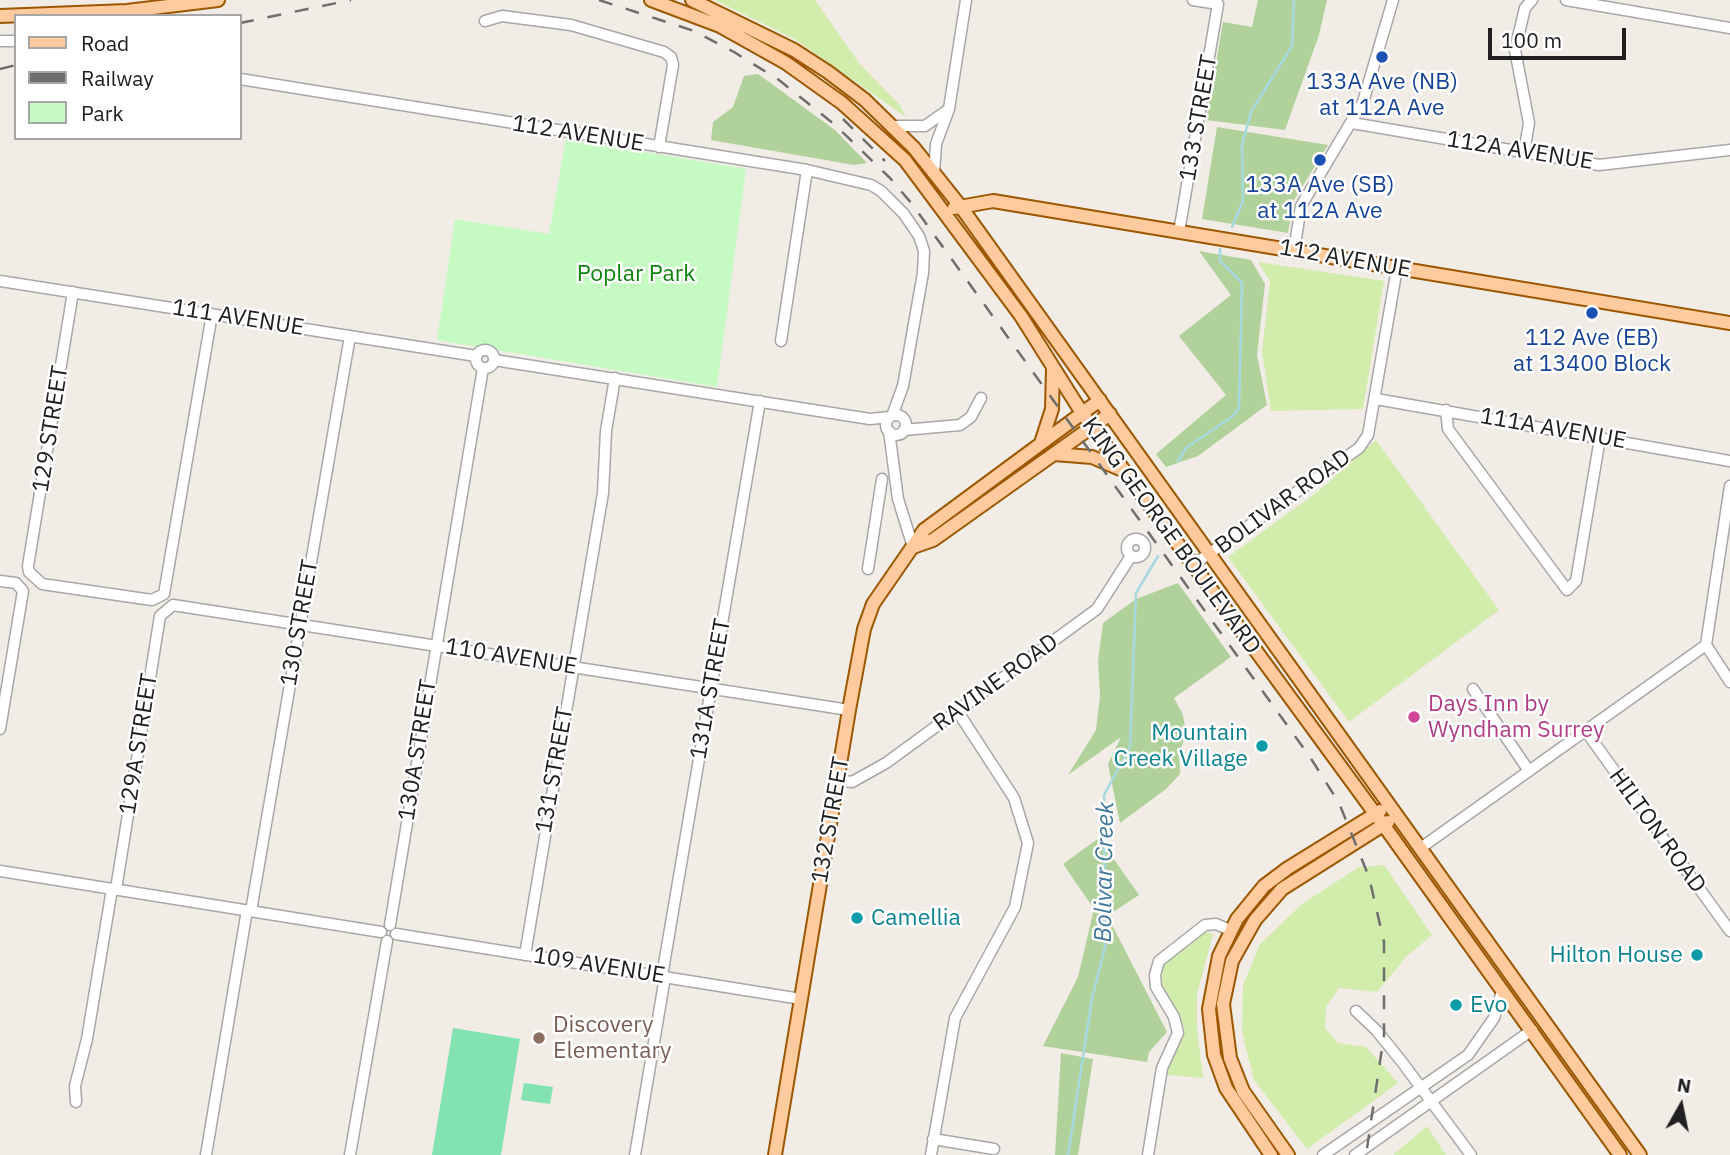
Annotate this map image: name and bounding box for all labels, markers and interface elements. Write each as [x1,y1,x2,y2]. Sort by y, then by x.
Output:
legend [14,14,242,140]
scale bar [1492,14,1630,58]
text: 100 m [1501,26,1562,54]
text: Road [81,29,129,57]
marker: 133A Ave (NB) at 112A Ave [1374,49,1390,65]
street label: 133 STREET [1174,53,1224,183]
text: Railway [81,64,154,92]
place label: 133A Ave (NB) at 112A Ave [1306,68,1458,122]
text: Park [81,99,124,127]
street label: 112 AVENUE [510,110,646,158]
street label: 112A AVENUE [1445,126,1595,176]
marker: 133A Ave (SB) at 112A Ave [1312,152,1328,168]
place label: 133A Ave (SB) at 112A Ave [1246,171,1394,225]
street label: 112 AVENUE [1277,234,1413,284]
park label: Poplar Park [577,260,695,288]
street label: 111 AVENUE [170,294,306,342]
marker: 112 Ave (EB) at 13400 Block [1584,305,1600,321]
place label: 112 Ave (EB) at 13400 Block [1513,324,1671,378]
street label: 129 STREET [27,364,75,494]
street label: 111A AVENUE [1478,403,1628,455]
street label: KING GEORGE BOULEVARD [1076,412,1266,660]
street label: BOLIVAR ROAD [1210,444,1356,560]
street label: 130 STREET [275,558,325,688]
street label: 131A STREET [685,616,737,762]
street label: RAVINE ROAD [928,629,1064,737]
street label: 110 AVENUE [443,633,579,681]
street label: 129A STREET [114,671,164,817]
street label: 130A STREET [393,677,443,823]
place label: Days Inn by Wyndham Surrey [1428,690,1604,744]
street label: 131 STREET [530,705,580,835]
marker: Days Inn by Wyndham Surrey [1406,709,1422,725]
place label: Mountain Creek Village [1114,719,1248,773]
marker: Mountain Creek Village [1254,738,1270,754]
street label: 132 STREET [806,755,856,885]
street label: HILTON ROAD [1603,764,1711,898]
water label: Bolivar Creek [1089,801,1121,943]
place label: Camellia [871,904,961,932]
marker: Camellia [849,910,865,926]
place label: Hilton House [1549,941,1683,969]
street label: 109 AVENUE [531,942,667,990]
marker: Hilton House [1689,947,1705,963]
place label: Evo [1470,991,1507,1019]
marker: Evo [1448,997,1464,1013]
place label: Discovery Elementary [553,1011,672,1065]
marker: Discovery Elementary [531,1030,547,1046]
north arrow [1646,1071,1716,1141]
text: N [1676,1072,1693,1098]

